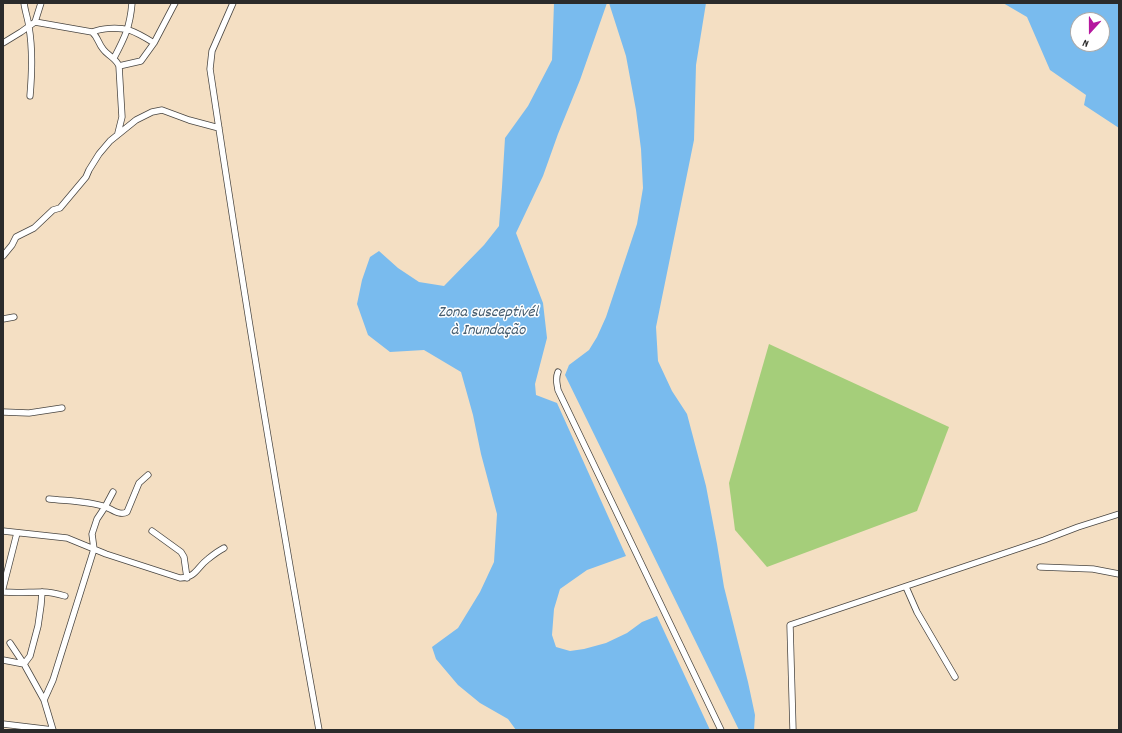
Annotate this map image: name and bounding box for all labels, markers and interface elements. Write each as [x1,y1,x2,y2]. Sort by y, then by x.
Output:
north arrow [1070,12,1110,52]
text: N [1081,34,1091,51]
water label: Zona susceptivél à Inundação [438,304,538,342]

